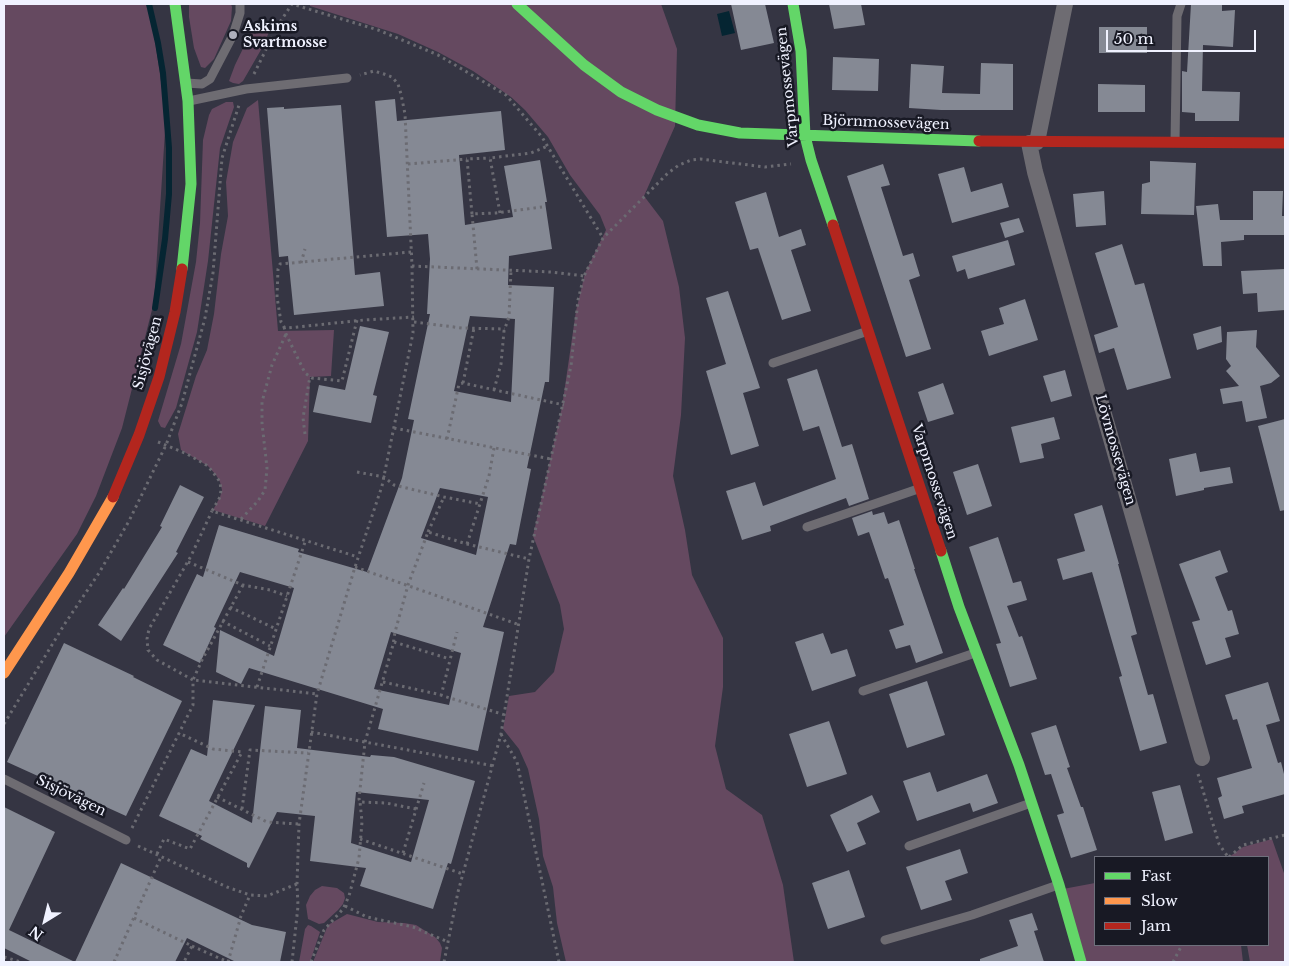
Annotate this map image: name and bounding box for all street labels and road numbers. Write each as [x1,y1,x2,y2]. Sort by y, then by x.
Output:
street label: Varpmossevägen [773,26,803,148]
street label: Björnmossevägen [822,112,950,134]
street label: Sisjövägen [130,314,166,392]
street label: Lövmossevägen [1091,393,1139,507]
street label: Varpmossevägen [907,422,961,542]
street label: Sisjövägen [33,772,109,820]

